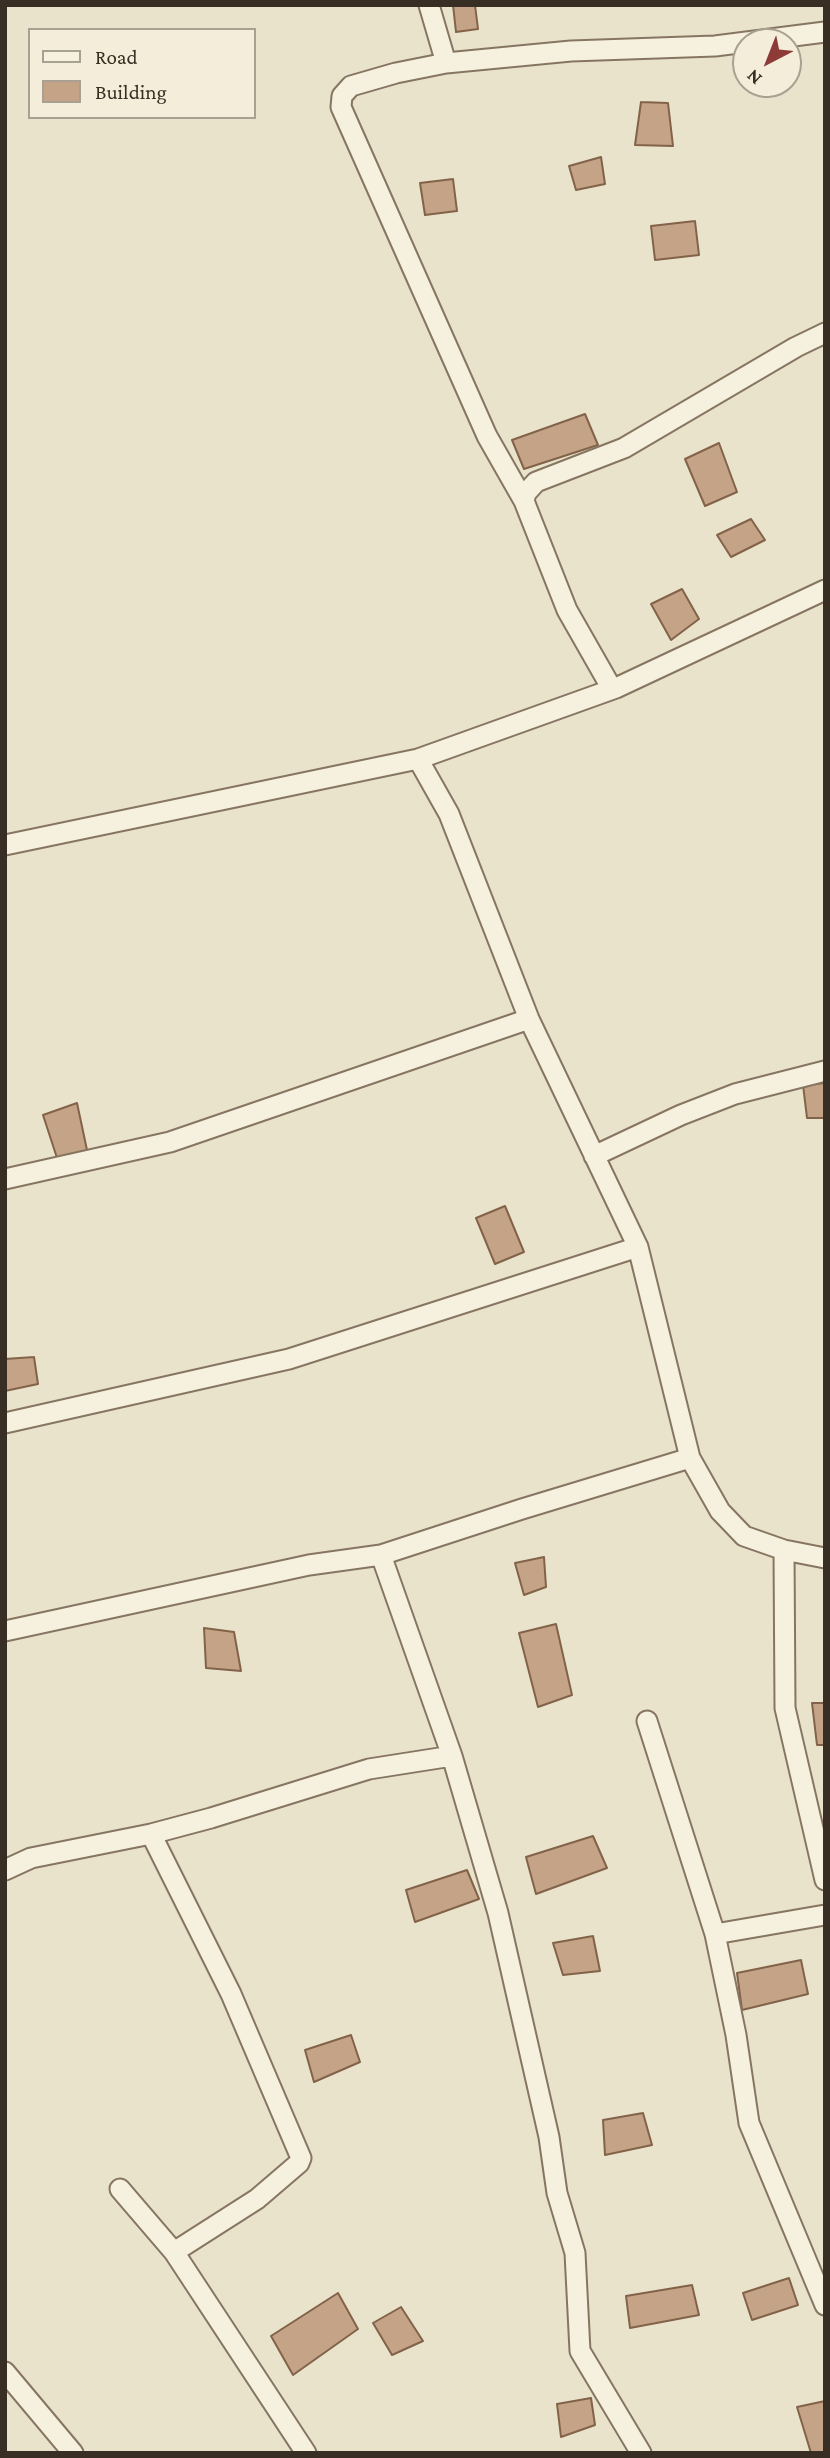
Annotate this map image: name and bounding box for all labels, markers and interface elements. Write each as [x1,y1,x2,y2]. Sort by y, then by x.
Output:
legend [28,28,256,119]
north arrow [732,28,802,98]
text: Road [95,45,138,69]
text: N [742,65,766,90]
text: Building [95,80,167,104]

